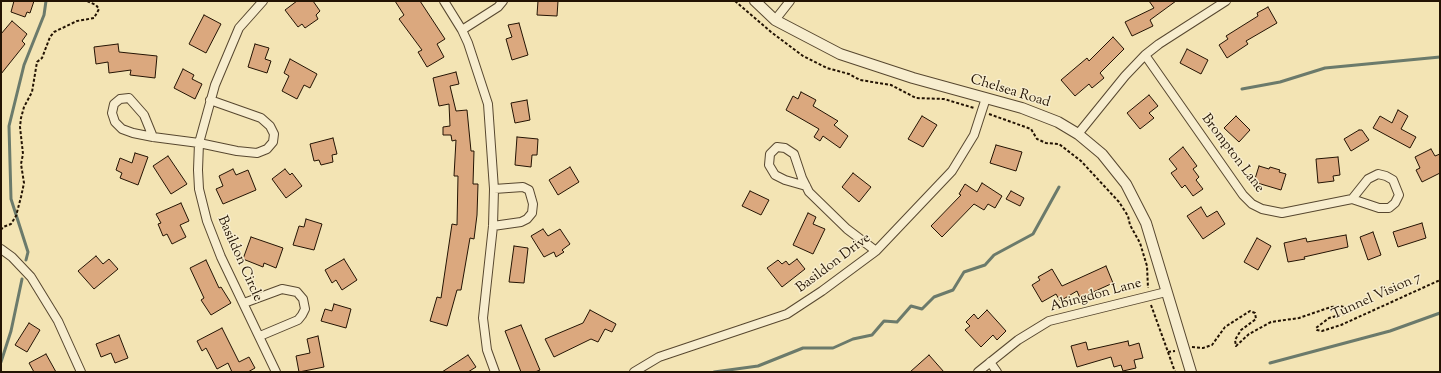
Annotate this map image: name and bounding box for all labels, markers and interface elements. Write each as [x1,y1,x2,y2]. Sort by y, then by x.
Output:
street label: Chelsea Road [968,72,1052,112]
street label: Brompton Lane [1197,111,1267,197]
street label: Basildon Circle [213,214,265,304]
street label: Basildon Drive [793,231,875,297]
street label: Tunnel Vision 7 [1330,270,1424,324]
street label: Abingdon Lane [1048,276,1144,316]

